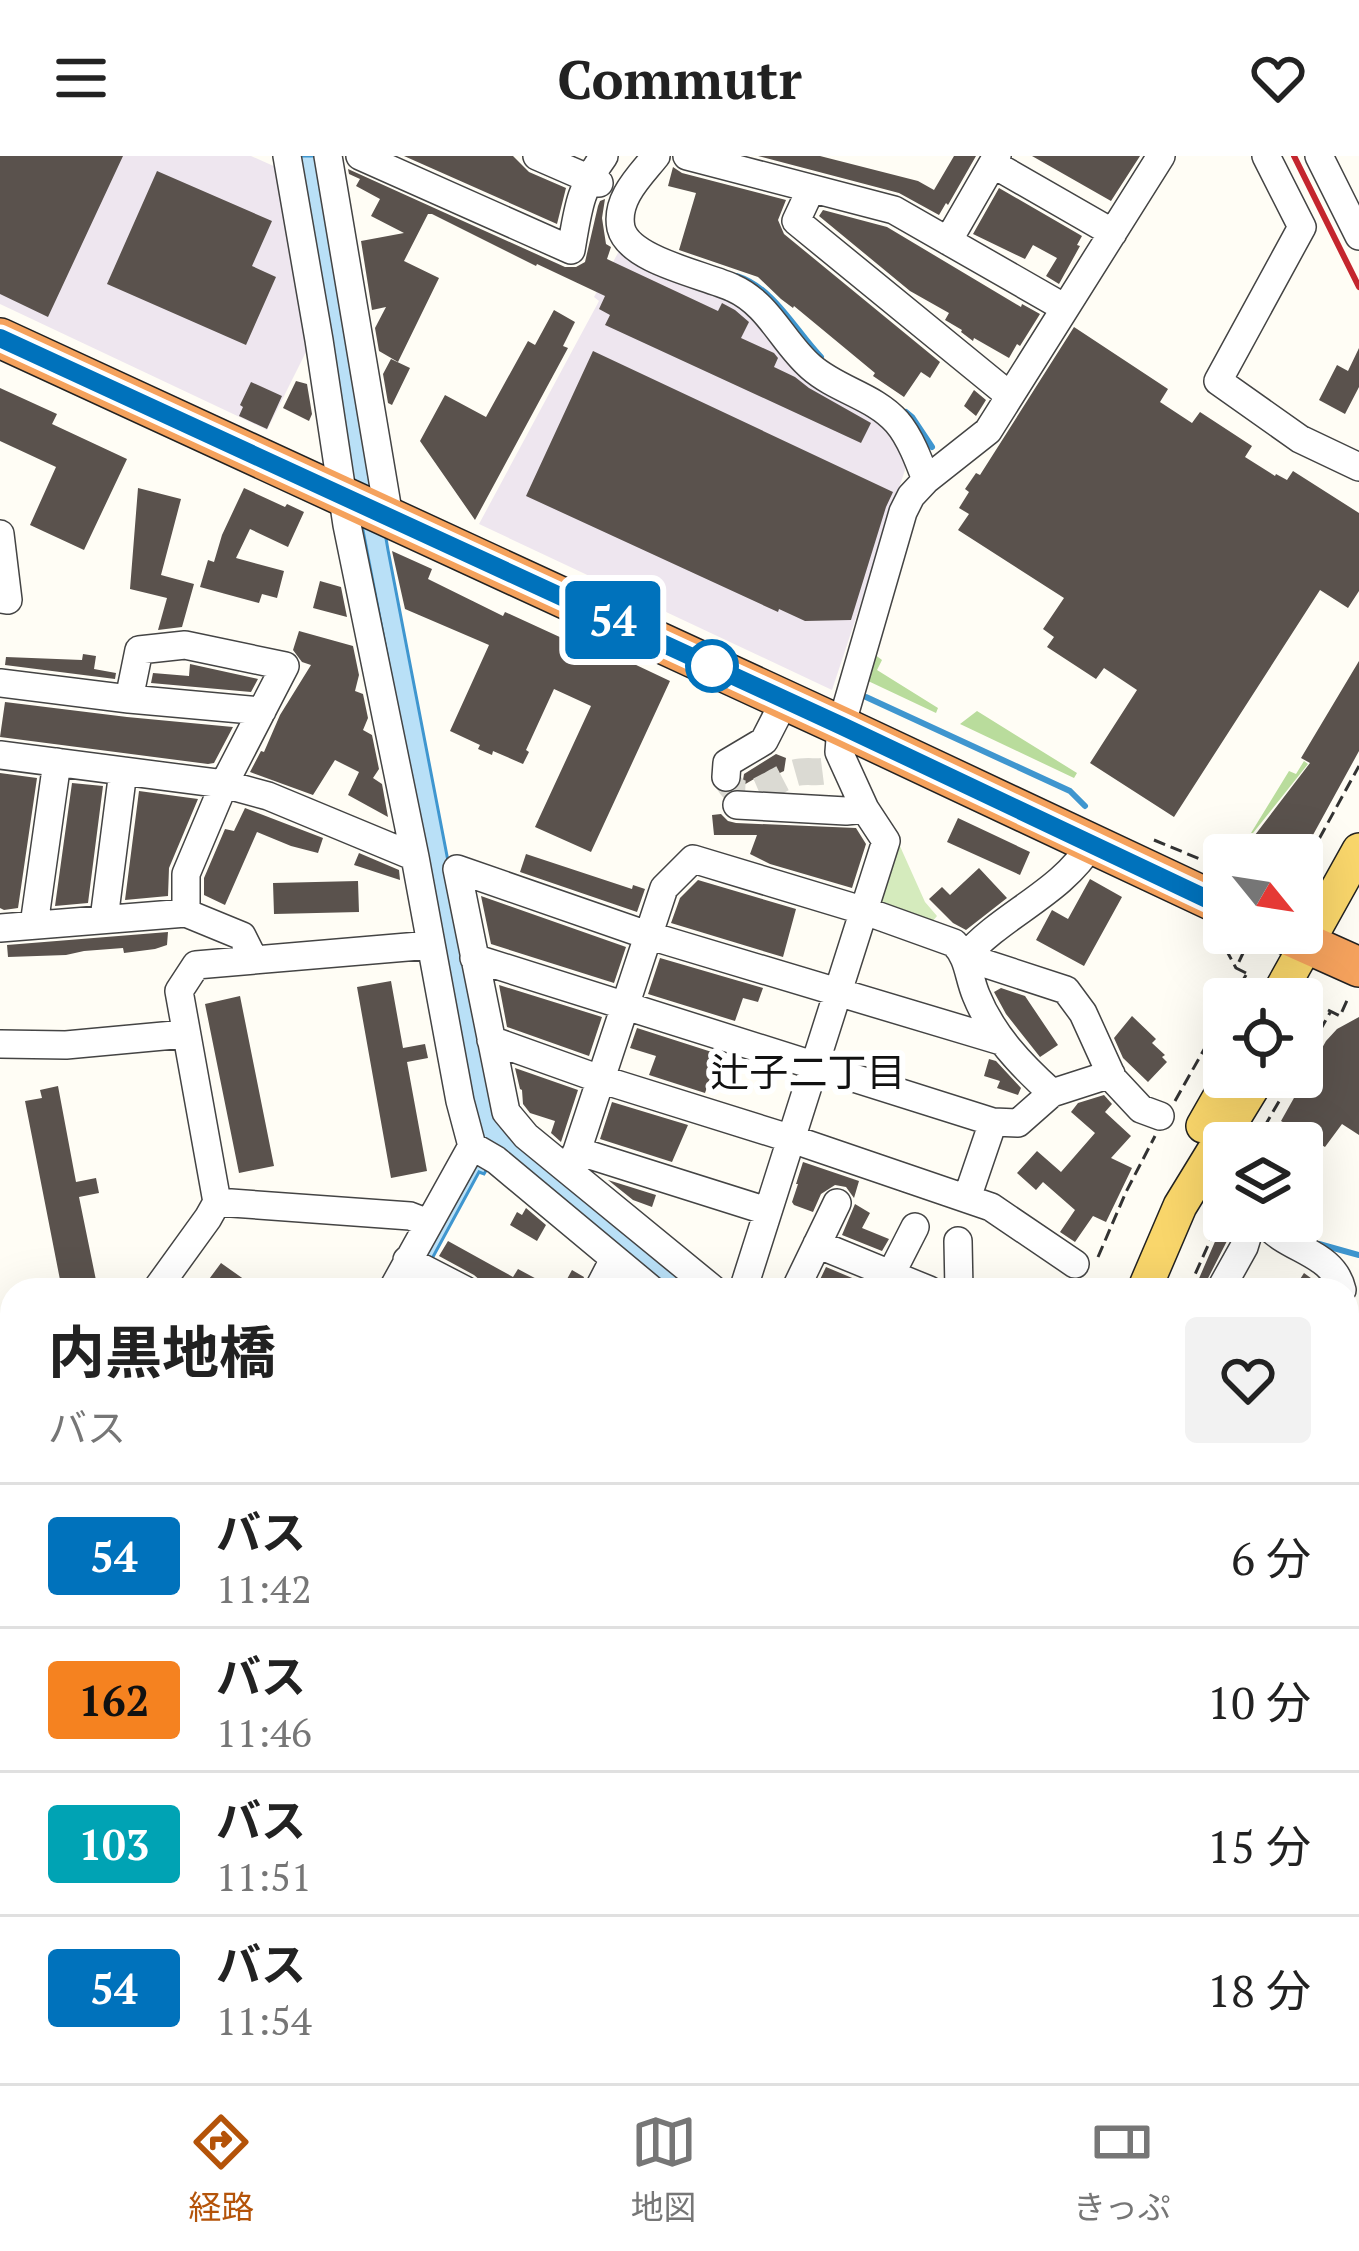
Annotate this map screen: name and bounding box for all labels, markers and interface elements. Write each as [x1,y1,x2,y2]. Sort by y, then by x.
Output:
text: Commutr [557,43,802,114]
icon: menu [48,45,114,111]
icon: heart [1245,45,1311,111]
line badge: 54 [559,581,667,659]
text: 54 [589,592,637,648]
unlabelled marker [687,641,737,691]
north arrow [1203,834,1323,954]
map controls [1203,834,1323,1242]
button: locate [1203,978,1323,1098]
district label: 辻子二丁目 [710,1045,906,1097]
button: layers [1203,1122,1323,1242]
text: 内黒地橋 [48,1314,276,1389]
button: heart [1185,1317,1311,1443]
text: バス [48,1401,126,1453]
text: バス [216,1502,306,1562]
text: 54 [90,1528,138,1584]
text: 6 分 [1231,1528,1311,1588]
text: 11:42 [216,1562,312,1614]
text: バス [216,1646,306,1706]
text: 162 [78,1672,150,1728]
text: 10 分 [1207,1672,1311,1732]
text: 11:46 [216,1706,312,1758]
text: バス [216,1790,306,1850]
text: 103 [78,1816,150,1872]
text: 15 分 [1207,1816,1311,1876]
text: 11:51 [216,1850,312,1902]
text: バス [216,1934,306,1994]
text: 54 [90,1960,138,2016]
text: 18 分 [1207,1960,1311,2020]
text: 11:54 [216,1994,312,2046]
tab: 経路 [188,2109,254,2229]
tab: 地図 [631,2109,697,2229]
tab: きっぷ [1073,2109,1171,2229]

